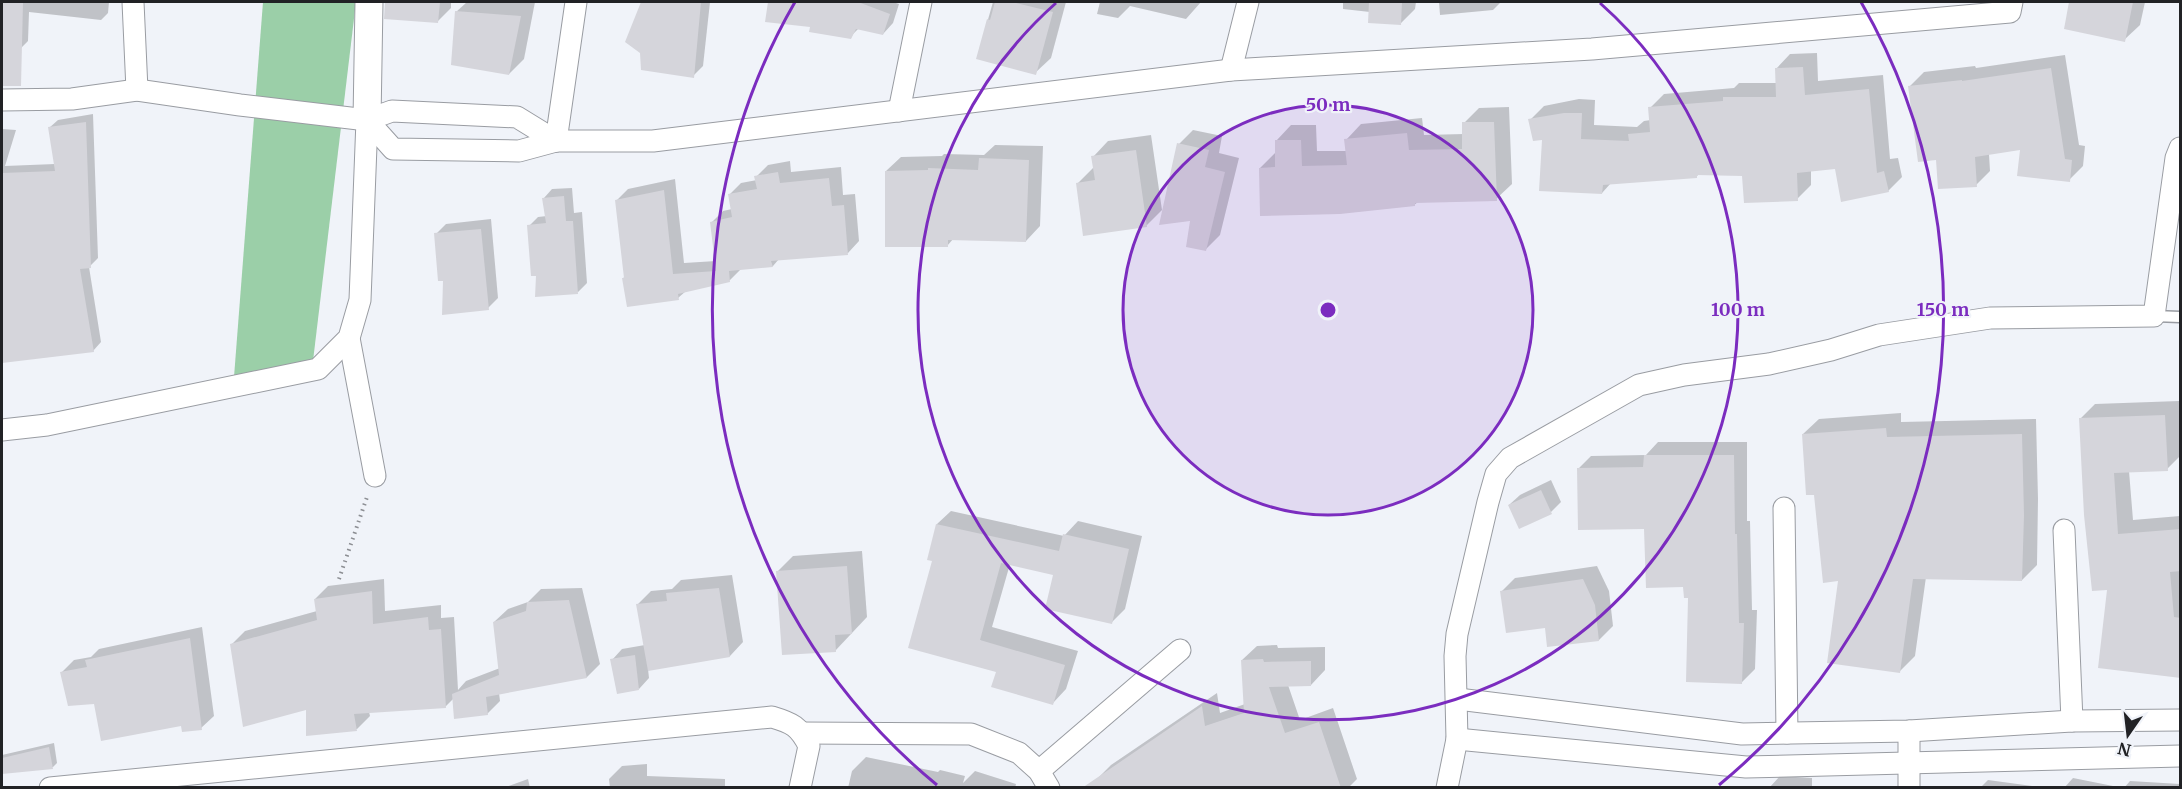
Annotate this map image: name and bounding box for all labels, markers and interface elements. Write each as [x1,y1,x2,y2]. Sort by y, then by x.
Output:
text: 50 m [1306,93,1350,116]
text: 100 m [1711,298,1765,321]
text: 150 m [1917,298,1969,321]
centre of rings [1318,300,1338,320]
north arrow [2098,705,2158,765]
text: N [2115,738,2133,761]

